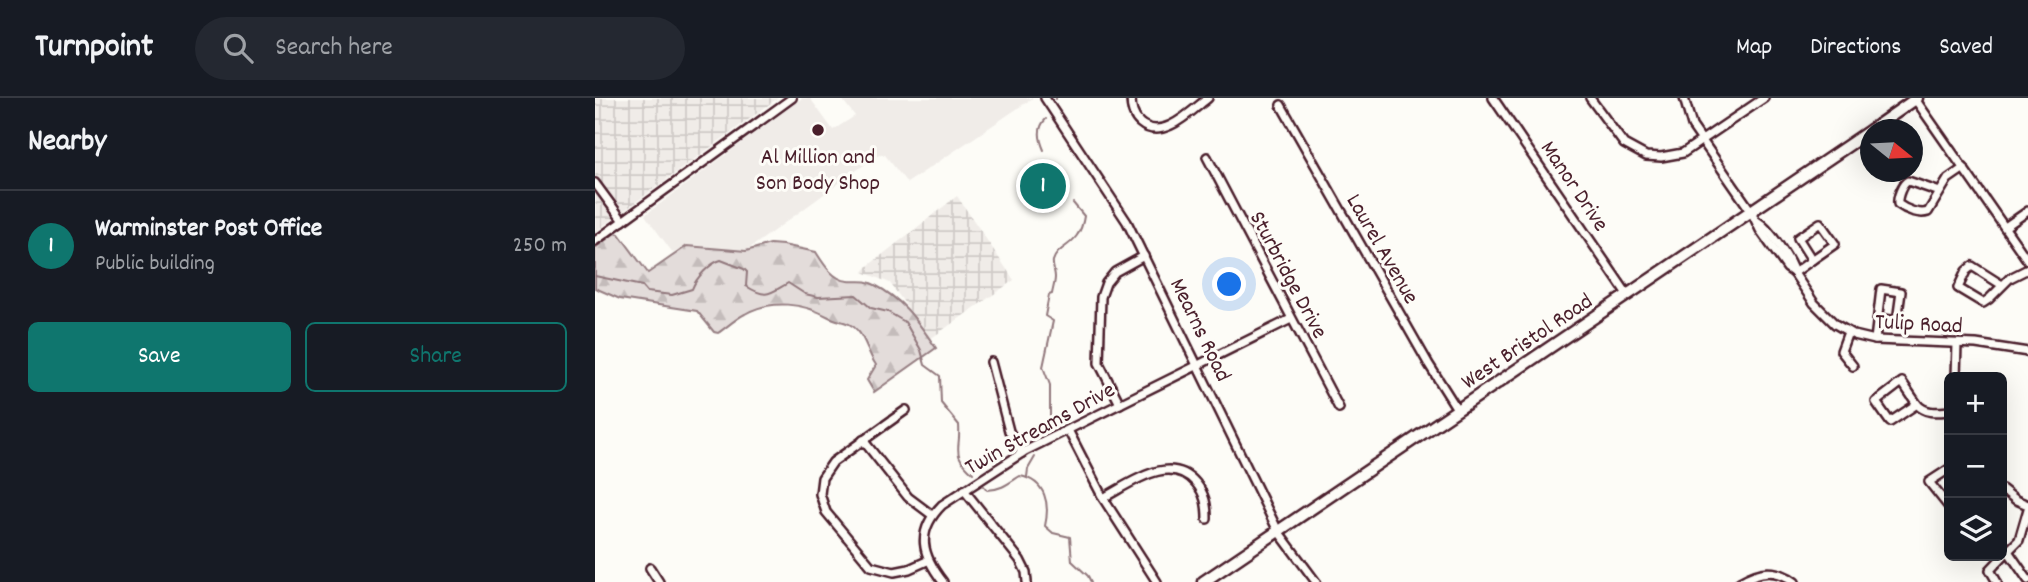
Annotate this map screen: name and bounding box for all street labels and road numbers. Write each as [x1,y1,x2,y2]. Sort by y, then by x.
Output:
street label: Manor Drive [1531,135,1616,239]
street label: Laurel Avenue [1336,188,1426,311]
street label: Sturbridge Drive [1239,206,1334,345]
street label: Mearns Road [1160,273,1238,388]
street label: West Bristol Road [1455,287,1600,399]
street label: Tulip Road [1874,307,1963,344]
street label: Twin Streams Drive [960,375,1122,485]

